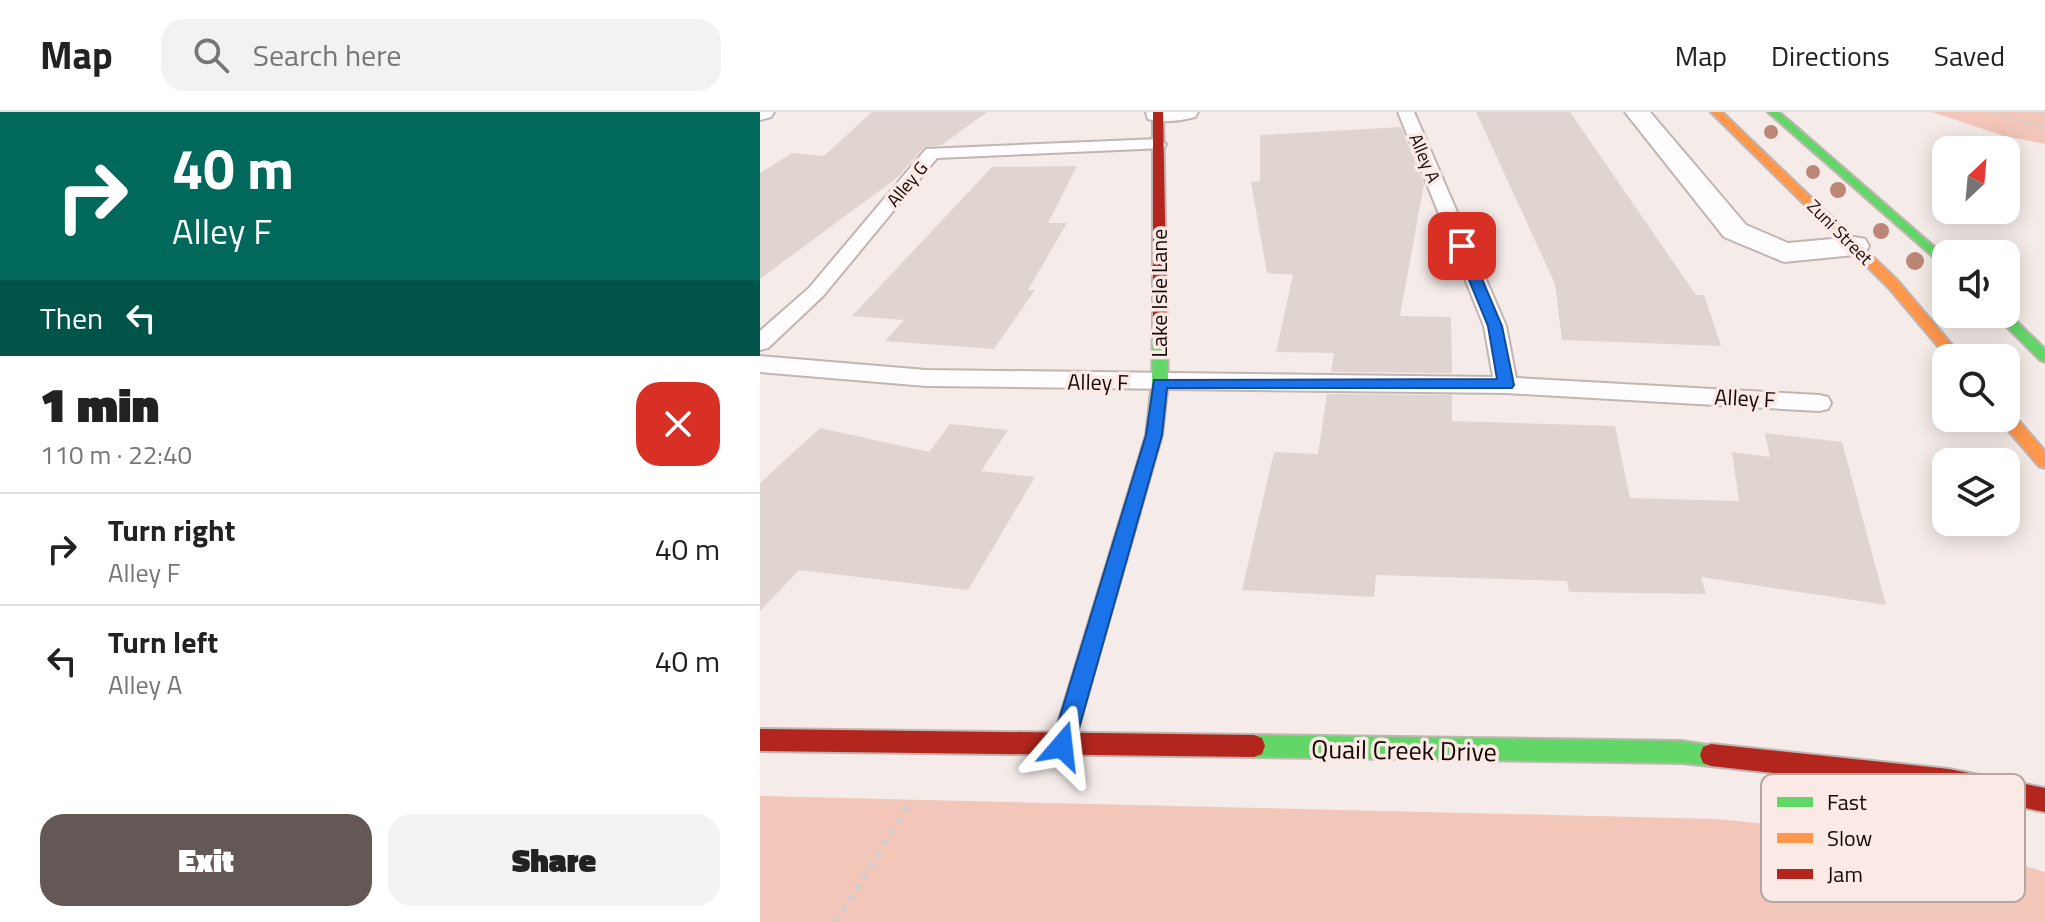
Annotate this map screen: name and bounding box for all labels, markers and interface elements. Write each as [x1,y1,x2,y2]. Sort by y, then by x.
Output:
search box [161,19,721,91]
text: Map [40,26,113,84]
text: Search here [253,32,402,78]
icon: search [189,33,233,77]
text: Map [1675,34,1727,77]
text: Directions [1771,34,1890,77]
text: Saved [1934,34,2005,77]
text: 40 m [172,126,294,211]
street label: Alley A [1403,129,1448,187]
north arrow [1932,136,2020,224]
map controls [1932,136,2020,536]
icon: right [40,144,144,248]
street label: Alley G [880,156,934,212]
street label: Zuni Street [1801,193,1879,271]
text: Alley F [172,203,272,258]
pin [1428,212,1496,280]
icon: arrive [1440,224,1484,268]
street label: Lake Isle Lane [1142,229,1176,357]
button: sound [1932,240,2020,328]
text: Then [40,295,103,341]
icon: left [119,296,163,340]
button: search [1932,344,2020,432]
street label: Alley F [1067,364,1129,400]
text: 1 min [40,368,159,441]
street label: Alley F [1714,379,1776,417]
button: close [636,382,720,466]
text: 110 m · 22:40 [40,435,192,474]
button: layers [1932,448,2020,536]
text: Turn right [108,507,236,553]
text: 40 m [655,526,720,572]
icon: right [40,527,84,571]
text: Alley F [108,553,180,592]
text: Turn left [108,619,218,665]
text: 40 m [655,638,720,684]
icon: left [40,639,84,683]
text: Alley A [108,665,182,704]
position arrow [1020,704,1104,788]
street label: Quail Creek Drive [1311,729,1497,771]
legend [1761,774,2025,902]
text: Fast [1827,785,1867,819]
button: Exit [40,814,372,906]
button: Share [388,814,720,906]
text: Slow [1827,821,1873,855]
text: Jam [1827,857,1863,891]

